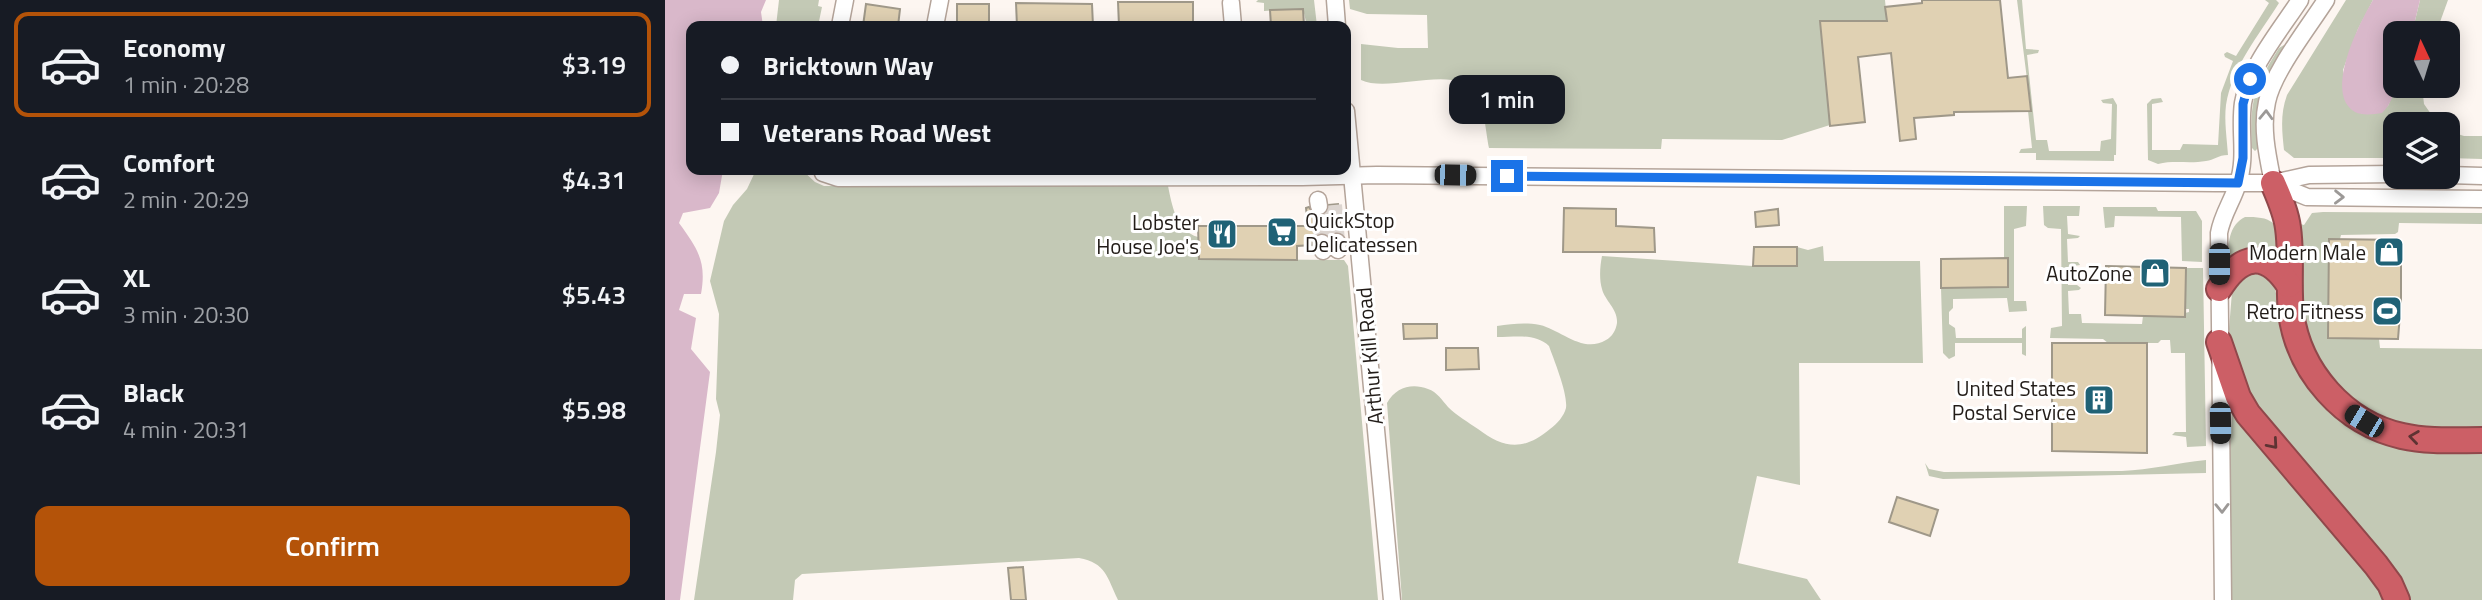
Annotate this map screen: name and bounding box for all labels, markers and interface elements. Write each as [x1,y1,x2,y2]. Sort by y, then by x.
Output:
north arrow [2383,21,2461,98]
map controls [2383,21,2460,189]
text: Economy [123,28,225,67]
icon: car [39,33,102,96]
text: $3.19 [562,45,626,84]
text: Bricktown Way [763,46,934,85]
route start [2234,63,2266,95]
text: 1 min · 20:28 [123,67,249,102]
callout: 1 min [1449,74,1565,124]
text: 1 min [1479,82,1535,117]
one-way arrow [2258,109,2274,120]
button: layers [2383,112,2460,189]
text: Veterans Road West [763,113,991,152]
text: Comfort [123,143,215,182]
icon: car [39,148,102,211]
text: $4.31 [562,160,626,199]
route end [1491,160,1523,192]
car [1434,164,1477,186]
text: 2 min · 20:29 [123,182,249,217]
one-way arrow [2334,189,2344,205]
place label: QuickStop Delicatessen [1305,204,1418,260]
place label: Lobster House Joe's [1096,206,1199,262]
supermarket icon: QuickStop Delicatessen [1265,215,1299,249]
restaurant icon: Lobster House Joe's [1205,217,1239,251]
shop icon: Modern Male [2372,235,2406,269]
place label: Modern Male [2249,236,2366,268]
car [2209,243,2230,285]
shop icon: AutoZone [2138,256,2172,290]
place label: AutoZone [2046,257,2132,289]
text: XL [123,258,150,297]
icon: car [39,263,102,326]
text: $5.43 [562,275,626,314]
street label: Arthur Kill Road [1347,286,1391,426]
sports icon: Retro Fitness [2370,294,2404,328]
place label: Retro Fitness [2246,295,2364,327]
text: 3 min · 20:30 [123,297,249,332]
place label: United States Postal Service [1952,372,2076,428]
text: Black [123,373,184,412]
icon: car [39,378,102,441]
building icon: United States Postal Service [2082,383,2116,417]
text: $5.98 [562,390,626,429]
car [2341,401,2388,441]
car [2210,402,2231,444]
text: 4 min · 20:31 [123,412,249,447]
one-way arrow [2408,430,2420,445]
one-way arrow [2265,436,2277,449]
one-way arrow [2214,503,2229,514]
button: Confirm [35,506,630,586]

